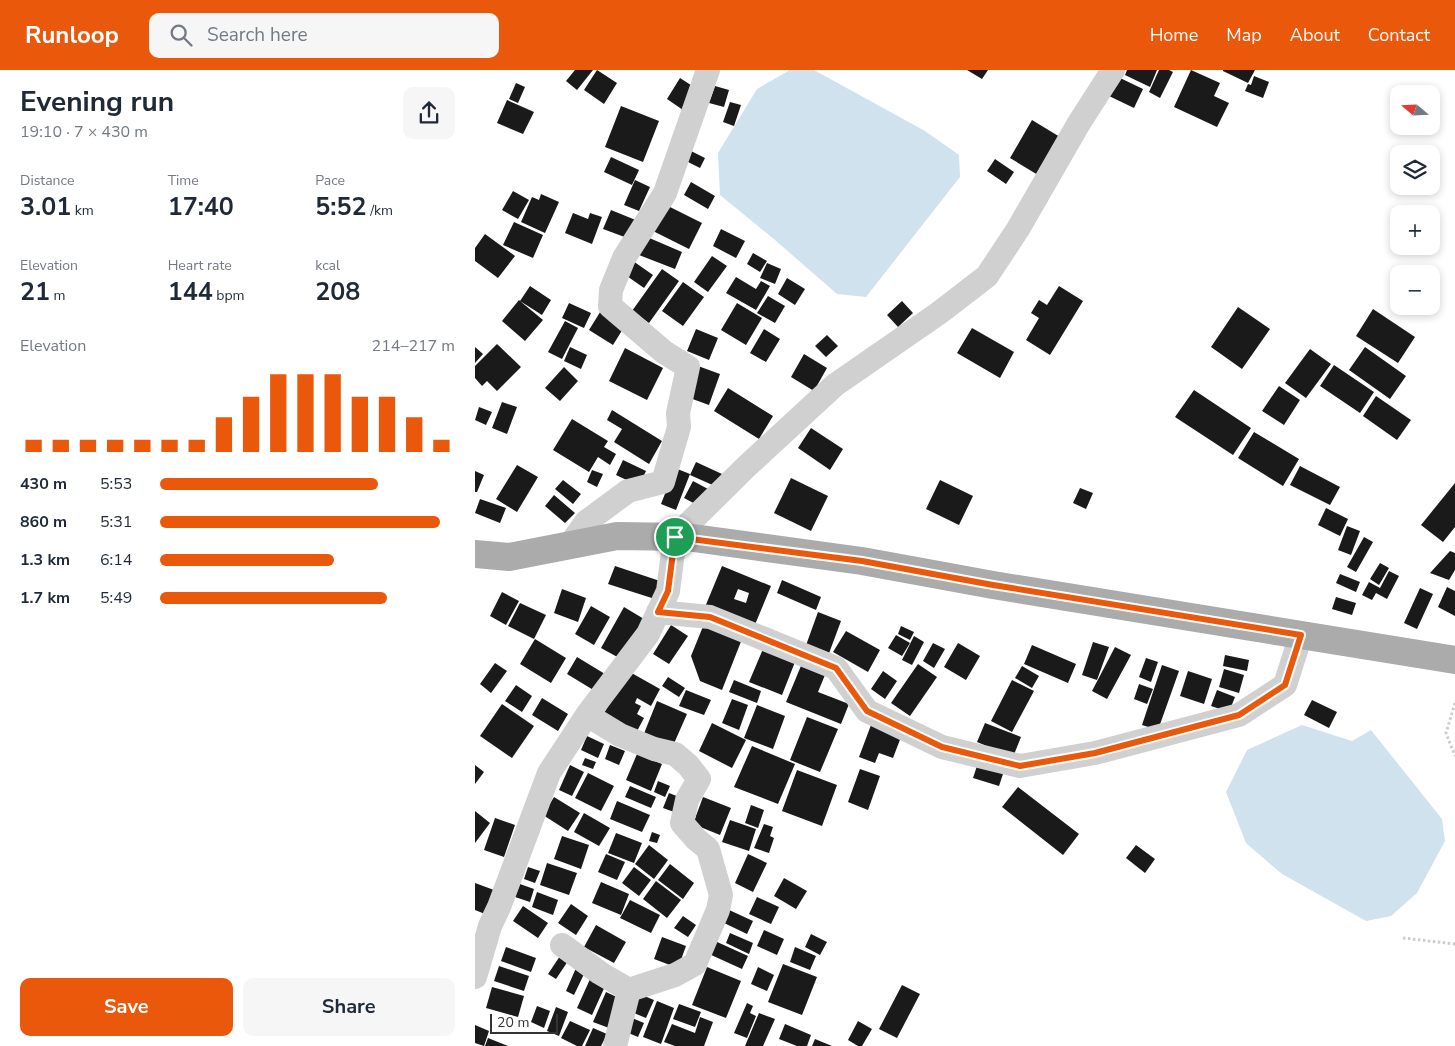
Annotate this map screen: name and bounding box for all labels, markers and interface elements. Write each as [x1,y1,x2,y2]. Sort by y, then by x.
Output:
search box [149,13,499,58]
text: Runloop [25,19,119,51]
icon: search [167,21,195,49]
text: Search here [207,22,308,48]
text: Home [1150,23,1198,47]
text: Map [1226,23,1262,47]
text: About [1290,23,1340,47]
text: Contact [1368,23,1430,47]
text: Evening run [20,83,174,121]
north arrow [1390,85,1440,135]
map controls [1390,85,1440,315]
button: share [403,87,455,139]
text: 19:10 · 7 × 430 m [20,121,148,143]
button: layers [1390,145,1440,195]
text: Distance [20,171,74,190]
text: Time [168,171,199,190]
text: Pace [315,171,345,190]
text: 3.01 [20,190,71,224]
text: 17:40 [168,190,234,224]
text: 5:52 [315,190,367,224]
text: km [71,201,94,220]
text: /km [367,201,393,220]
button: + [1390,205,1440,255]
text: Elevation [20,256,78,275]
text: Heart rate [168,256,232,275]
text: kcal [315,256,340,275]
button: − [1390,265,1440,315]
text: 21 [20,275,50,309]
text: 144 [168,275,213,309]
text: 208 [315,275,360,309]
text: m [50,286,66,305]
text: bpm [213,286,245,305]
text: Elevation [20,335,86,357]
text: 214–217 m [372,335,455,357]
text: 430 m [20,473,67,495]
text: 5:53 [100,473,132,495]
text: 860 m [20,511,67,533]
text: 5:31 [100,511,132,533]
pin [654,516,696,558]
icon: arrive [661,523,689,551]
text: 1.3 km [20,549,70,571]
text: 6:14 [100,549,132,571]
text: 1.7 km [20,587,70,609]
text: 5:49 [100,587,132,609]
button: Save [20,978,233,1036]
button: Share [243,978,455,1036]
scale bar [490,1011,557,1034]
text: 20 m [497,1013,529,1032]

